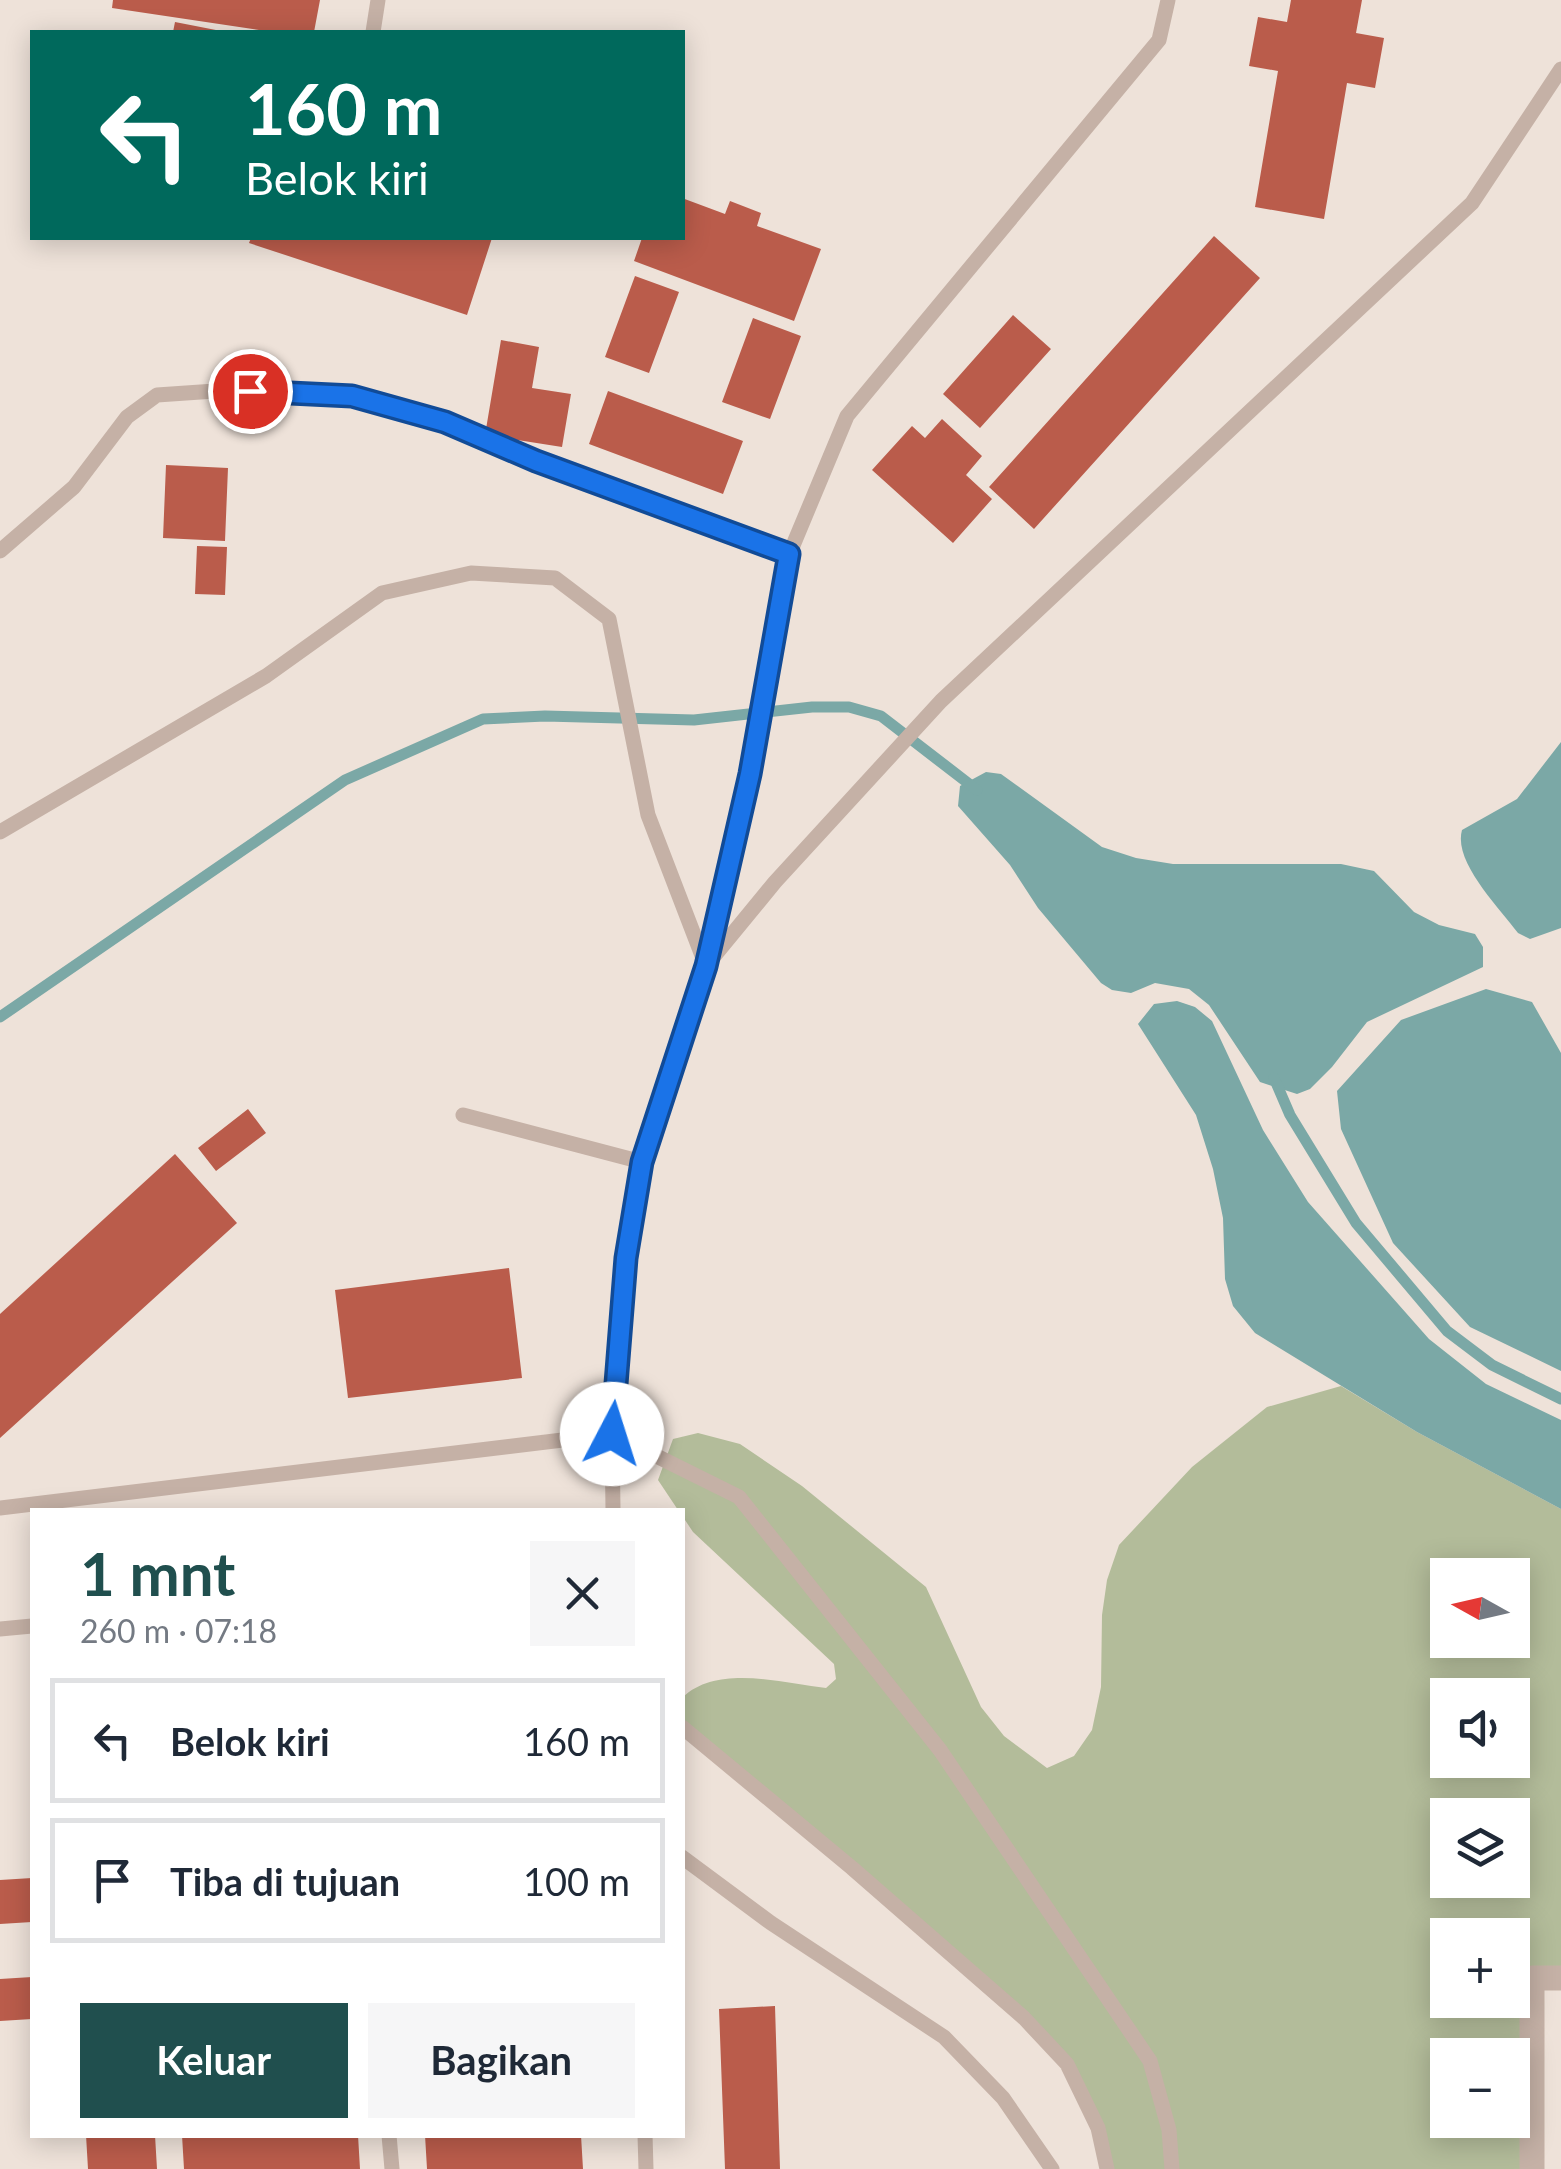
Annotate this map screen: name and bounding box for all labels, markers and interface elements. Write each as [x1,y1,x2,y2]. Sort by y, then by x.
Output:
text: 160 m [245,66,442,150]
icon: left [80,70,210,200]
text: Belok kiri [245,151,429,205]
pin [208,349,293,434]
icon: arrive [223,364,278,419]
position arrow [560,1382,664,1486]
text: 1 mnt [80,1537,235,1609]
button: close [530,1541,635,1646]
north arrow [1430,1558,1530,1658]
map controls [1430,1558,1530,2138]
text: 260 m · 07:18 [80,1611,277,1650]
button: sound [1430,1678,1530,1778]
icon: left [85,1713,140,1768]
text: Belok kiri [170,1718,330,1764]
text: 160 m [523,1718,630,1764]
button: layers [1430,1798,1530,1898]
icon: arrive [85,1853,140,1908]
text: Tiba di tujuan [170,1858,400,1904]
text: 100 m [523,1858,630,1904]
button: + [1430,1918,1530,2018]
button: Keluar [80,2003,348,2118]
button: Bagikan [368,2003,635,2118]
button: − [1430,2038,1530,2138]

